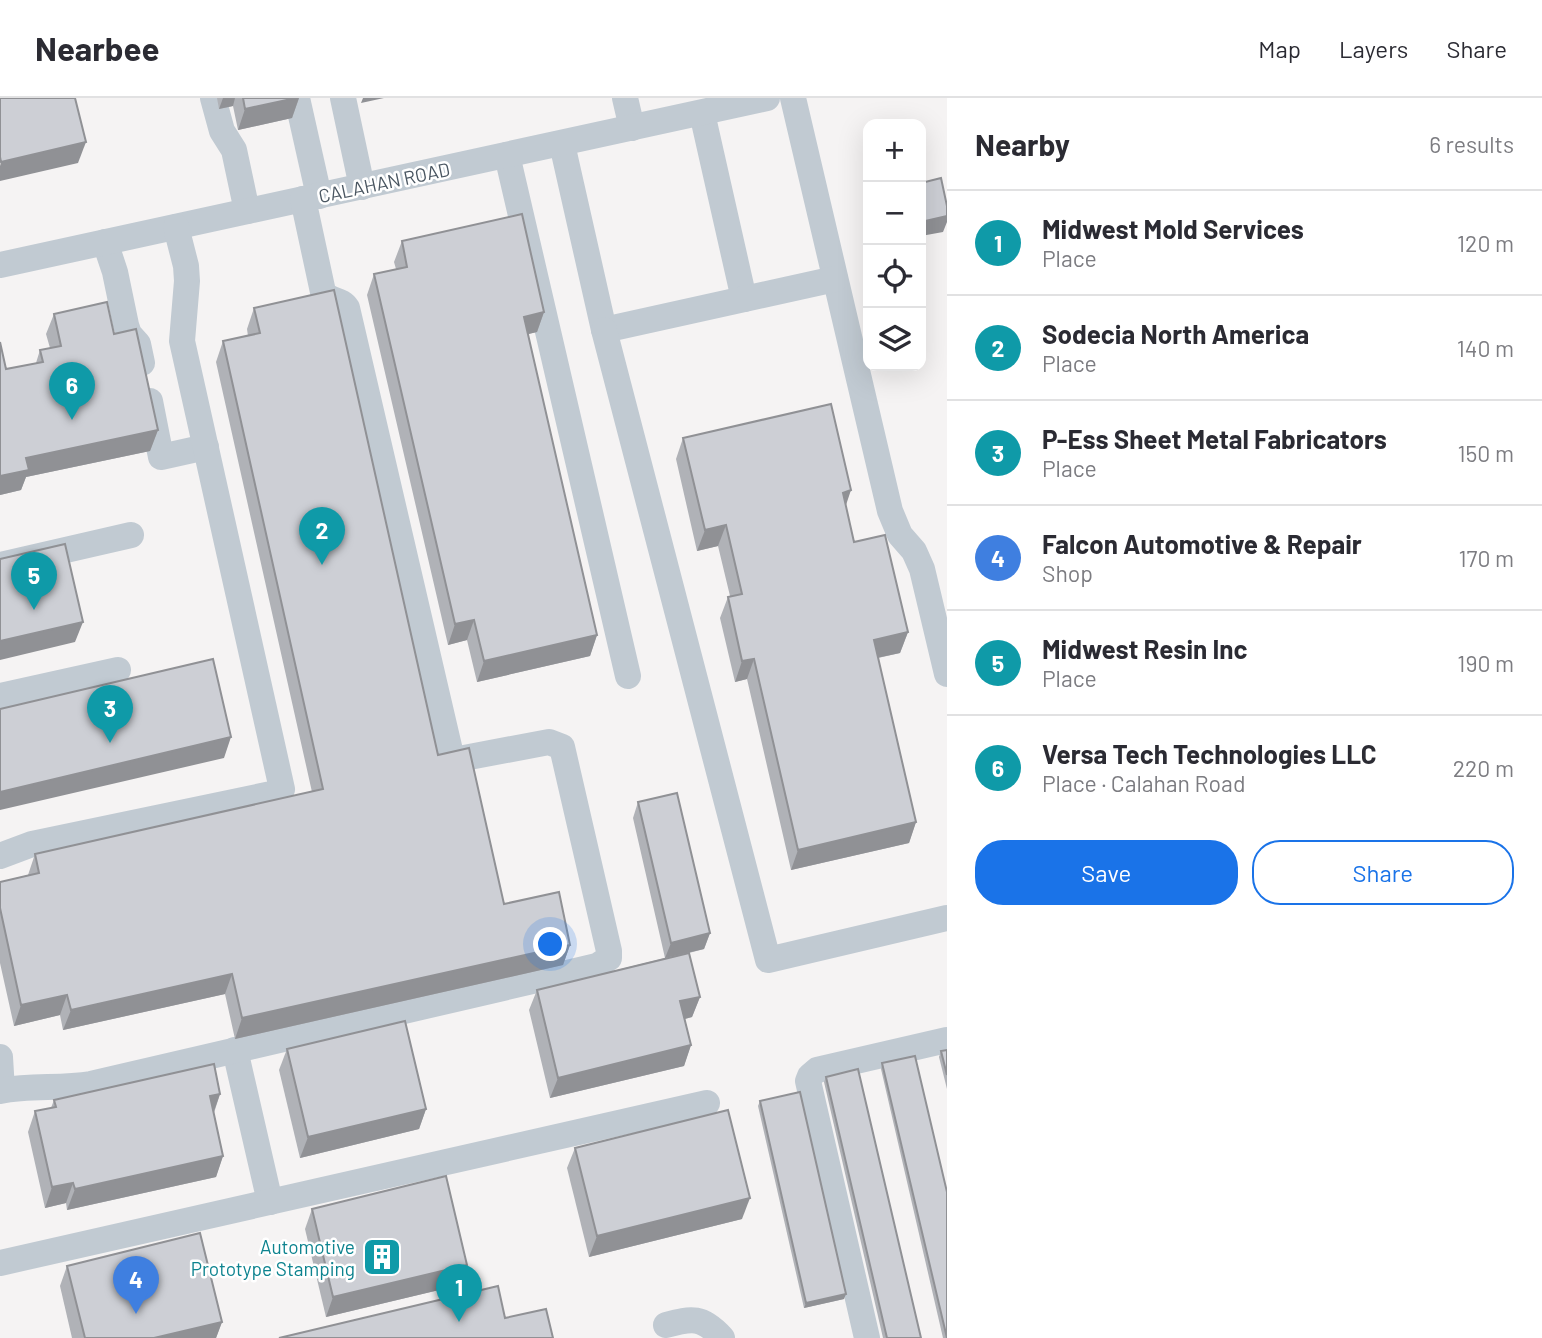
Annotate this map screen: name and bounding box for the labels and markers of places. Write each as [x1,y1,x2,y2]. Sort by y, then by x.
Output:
pin: 6 [49,362,95,420]
pin: 2 [299,507,345,565]
pin: 5 [11,552,57,610]
pin: 3 [87,685,133,743]
place label: Automotive Prototype Stamping [191,1235,355,1280]
building icon: Automotive Prototype Stamping [361,1236,403,1278]
pin: 4 [113,1256,159,1314]
pin: 1 [436,1264,482,1322]

